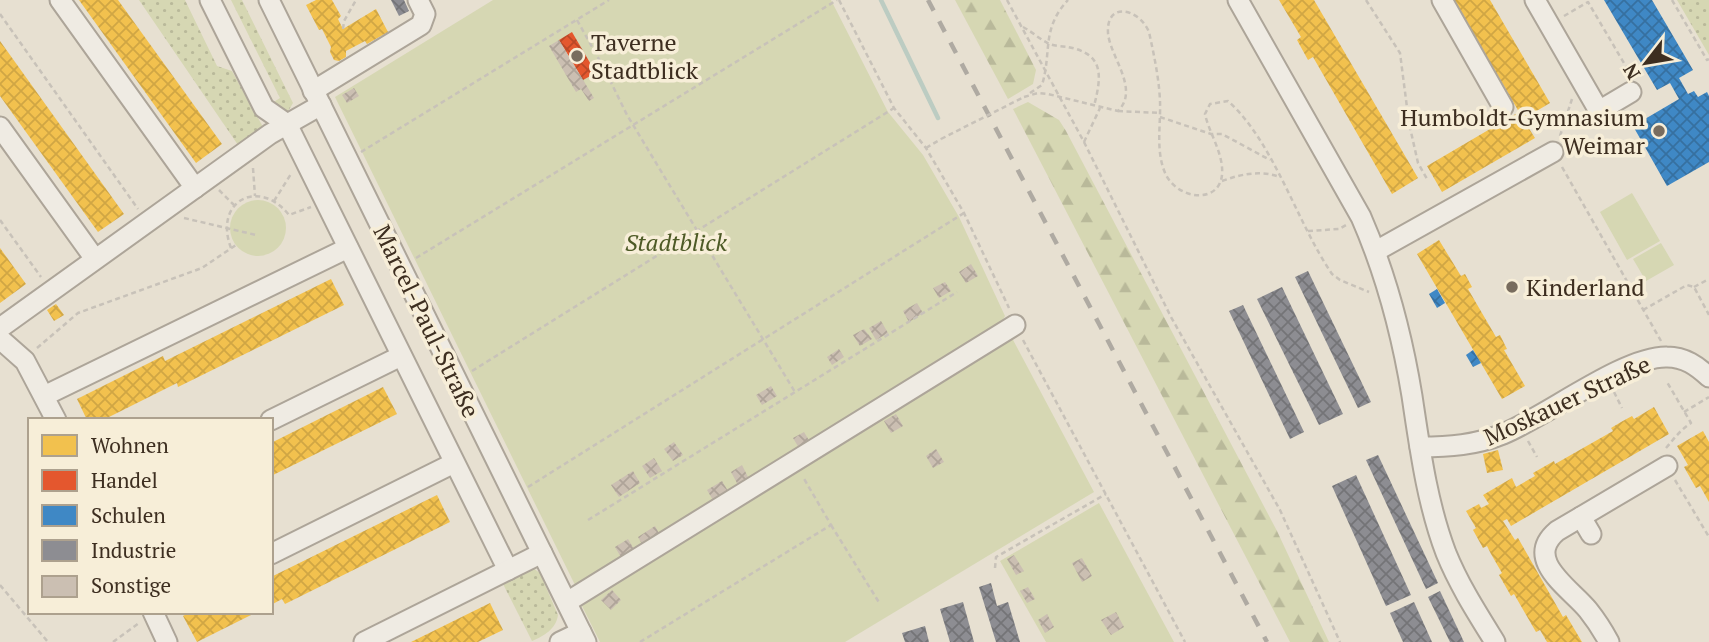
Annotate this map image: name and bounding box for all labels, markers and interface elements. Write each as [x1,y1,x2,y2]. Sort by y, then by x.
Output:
place label: Taverne Stadtblick [591,26,699,86]
north arrow [1611,28,1681,98]
marker: Taverne Stadtblick [569,48,585,64]
text: N [1616,59,1645,85]
place label: Humboldt-Gymnasium Weimar [1400,101,1646,161]
marker: Humboldt-Gymnasium Weimar [1651,123,1667,139]
street label: Marcel-Paul-Straße [366,219,488,423]
park label: Stadtblick [625,226,728,258]
place label: Kinderland [1526,271,1645,303]
marker: Kinderland [1504,279,1520,295]
street label: Moskauer Straße [1479,347,1655,453]
legend [28,418,273,614]
text: Wohnen [91,431,169,459]
text: Handel [91,466,158,494]
text: Schulen [91,501,166,529]
text: Industrie [91,536,176,564]
text: Sonstige [91,571,171,599]

